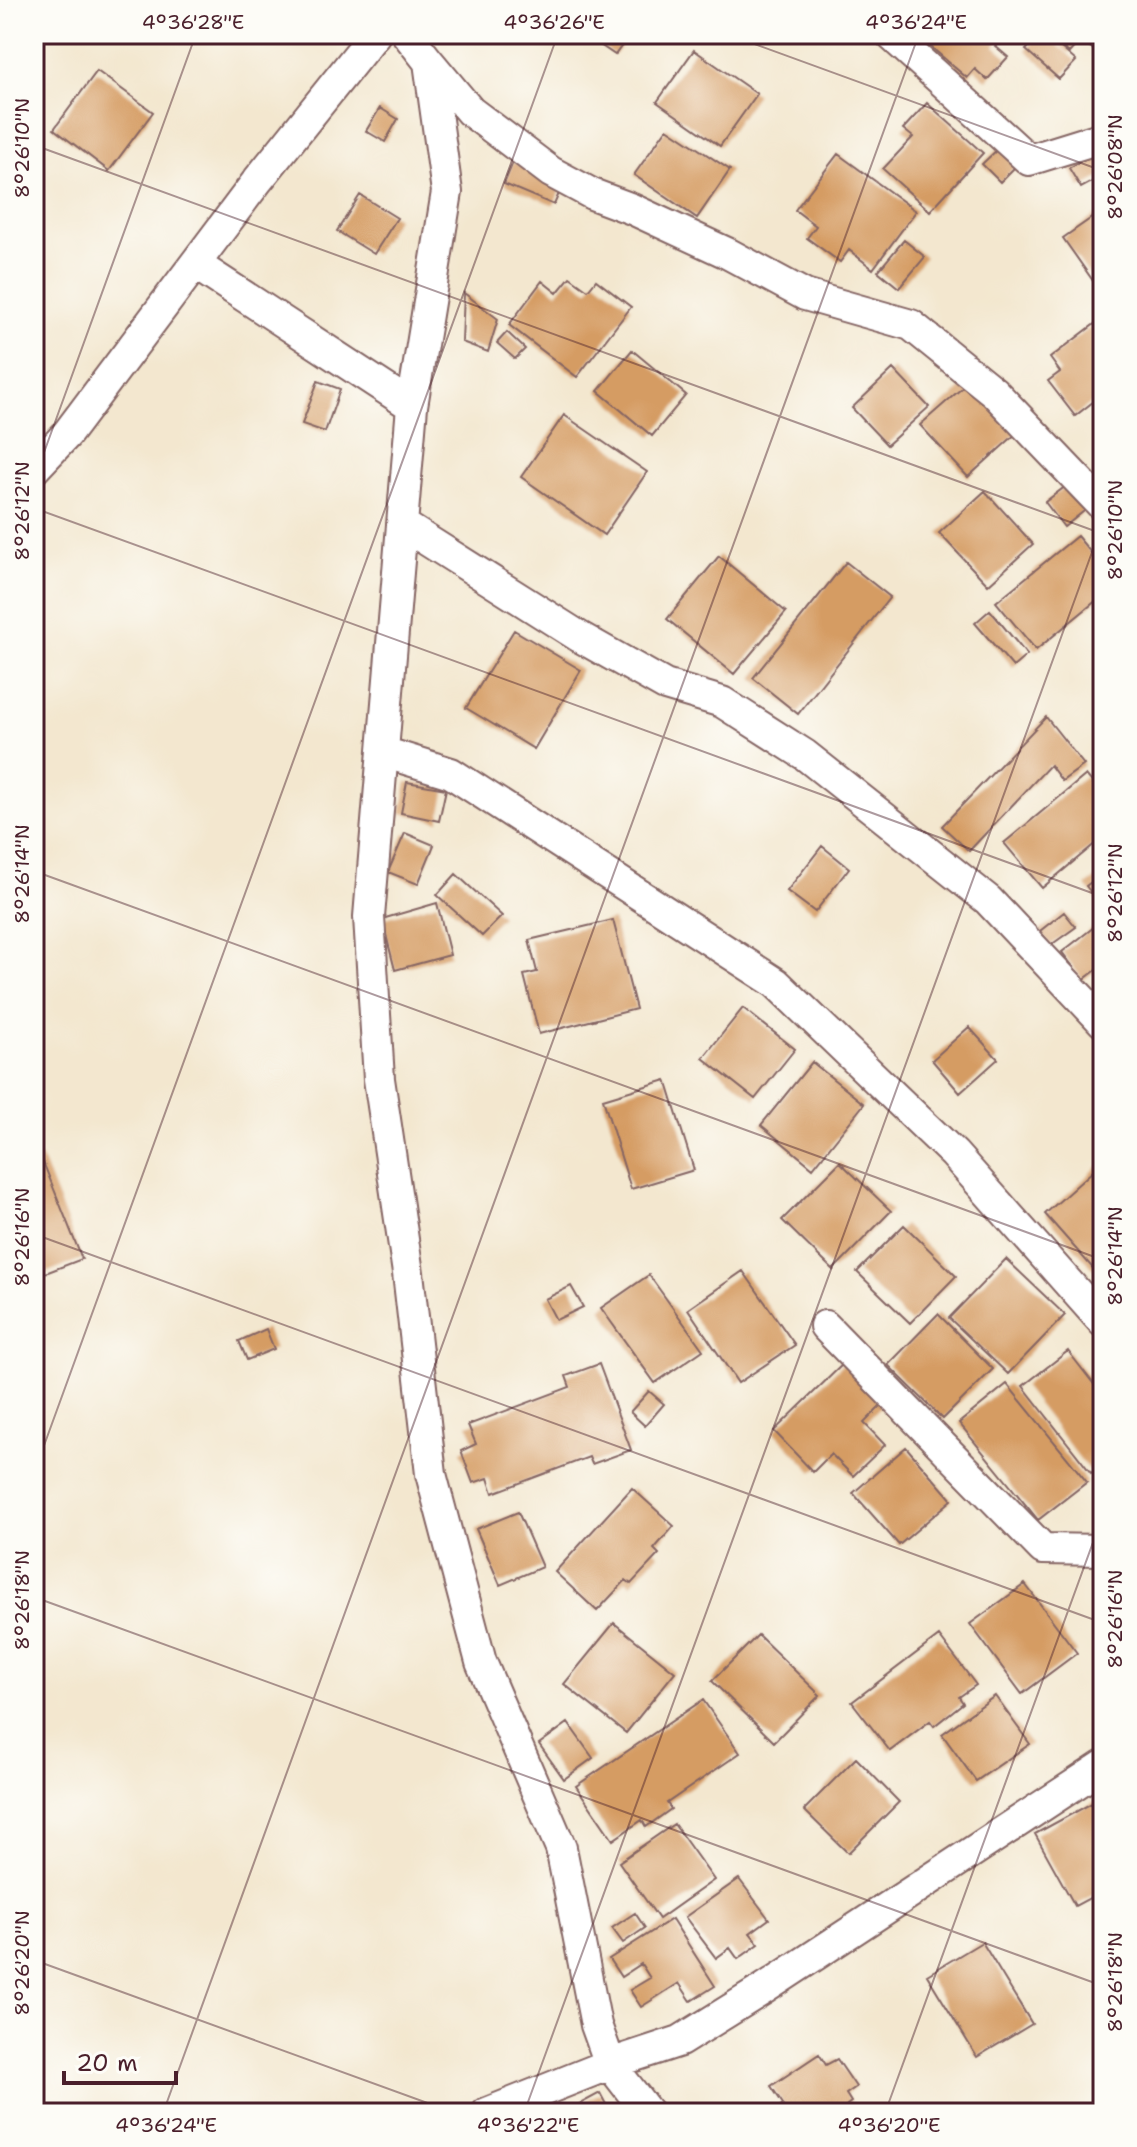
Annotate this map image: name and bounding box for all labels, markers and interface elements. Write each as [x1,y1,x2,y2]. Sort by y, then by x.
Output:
text: 4°36'28"E [142,9,244,35]
text: 4°36'26"E [503,9,605,35]
text: 4°36'24"E [865,9,967,35]
text: 8°26'10"N [9,98,35,198]
text: 8°26'08"N [1102,114,1128,220]
text: 8°26'12"N [9,461,35,561]
text: 8°26'10"N [1102,480,1128,580]
text: 8°26'14"N [9,824,35,924]
text: 8°26'12"N [1102,843,1128,943]
text: 8°26'16"N [9,1188,35,1286]
text: 8°26'14"N [1102,1206,1128,1306]
text: 8°26'18"N [9,1550,35,1650]
text: 8°26'16"N [1102,1570,1128,1668]
text: 8°26'20"N [9,1910,35,2016]
text: 8°26'18"N [1102,1932,1128,2032]
scale bar [64,2035,176,2085]
text: 20 m [76,2047,138,2079]
text: 4°36'24"E [115,2112,217,2138]
text: 4°36'22"E [477,2112,579,2138]
text: 4°36'20"E [837,2112,941,2138]

